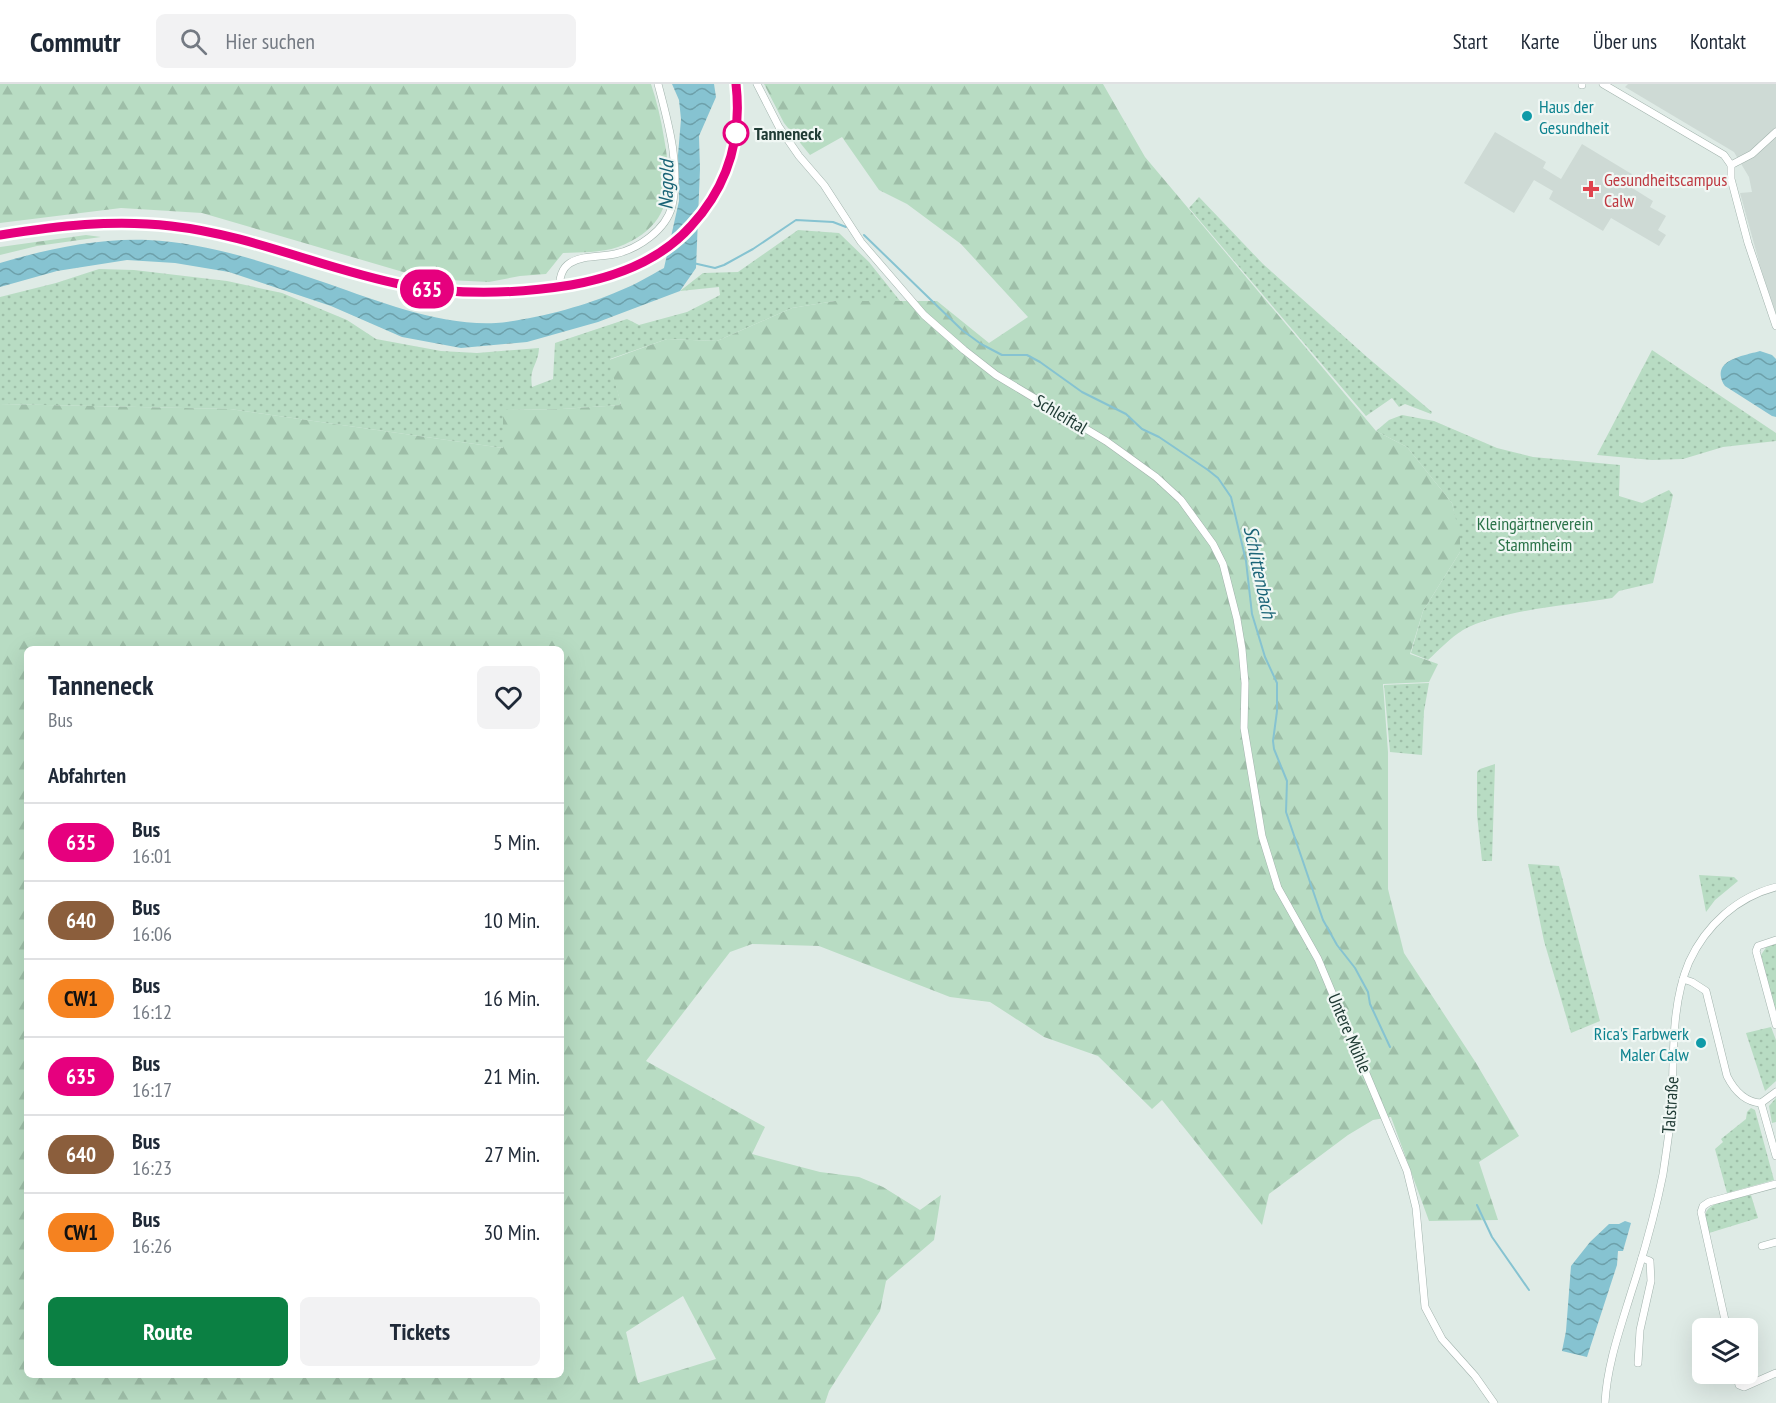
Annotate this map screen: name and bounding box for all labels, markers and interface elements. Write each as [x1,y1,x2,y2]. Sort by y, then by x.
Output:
search box [156,14,576,68]
text: Commutr [30,23,120,60]
icon: search [177,25,210,58]
text: Hier suchen [225,27,315,55]
text: Start [1453,28,1488,55]
text: Karte [1521,28,1560,55]
text: Über uns [1593,28,1657,55]
text: Kontakt [1690,28,1746,55]
place label: Haus der Gesundheit [1539,95,1609,139]
marker: Haus der Gesundheit [1520,109,1534,123]
marker: Tanneneck [723,120,749,146]
place label: Tanneneck [754,122,822,145]
water label: Nagold [653,158,679,210]
place label: Gesundheitscampus Calw [1604,168,1727,212]
marker: Gesundheitscampus Calw [1582,180,1600,198]
line badge: 635 [392,270,462,308]
text: 635 [412,276,442,303]
street label: Schleiftal [1030,389,1093,439]
park label: Kleingärtnerverein Stammheim [1477,512,1593,556]
water label: Schlittenbach [1238,523,1283,622]
text: Tanneneck [48,666,153,703]
button: heart [477,666,540,729]
text: Bus [48,707,73,733]
text: Abfahrten [48,761,126,789]
text: Bus [132,815,160,843]
text: 5 Min. [493,828,540,856]
text: 635 [66,829,96,856]
text: 16:01 [132,843,172,869]
text: Bus [132,893,160,921]
text: 10 Min. [483,906,540,934]
text: 640 [66,907,96,934]
text: 16:06 [132,921,172,947]
text: Bus [132,971,160,999]
text: 16 Min. [483,984,540,1012]
text: CW1 [64,985,98,1012]
street label: Untere Mühle [1323,990,1377,1076]
text: 16:12 [132,999,172,1025]
place label: Rica's Farbwerk Maler Calw [1594,1022,1689,1066]
marker: Rica's Farbwerk Maler Calw [1694,1036,1708,1050]
text: Bus [132,1049,160,1077]
text: 21 Min. [483,1062,540,1090]
text: 635 [66,1063,96,1090]
street label: Talstraße [1657,1076,1683,1134]
text: 16:17 [132,1077,172,1103]
text: Bus [132,1127,160,1155]
text: 27 Min. [484,1140,540,1168]
text: 640 [66,1141,96,1168]
text: 16:23 [132,1155,172,1181]
text: Bus [132,1205,160,1233]
text: 30 Min. [483,1218,540,1246]
text: CW1 [64,1219,98,1246]
text: 16:26 [132,1233,172,1259]
button: Route [48,1297,288,1366]
button: Tickets [300,1297,540,1366]
map controls [1692,1318,1758,1384]
button: layers [1692,1318,1758,1384]

